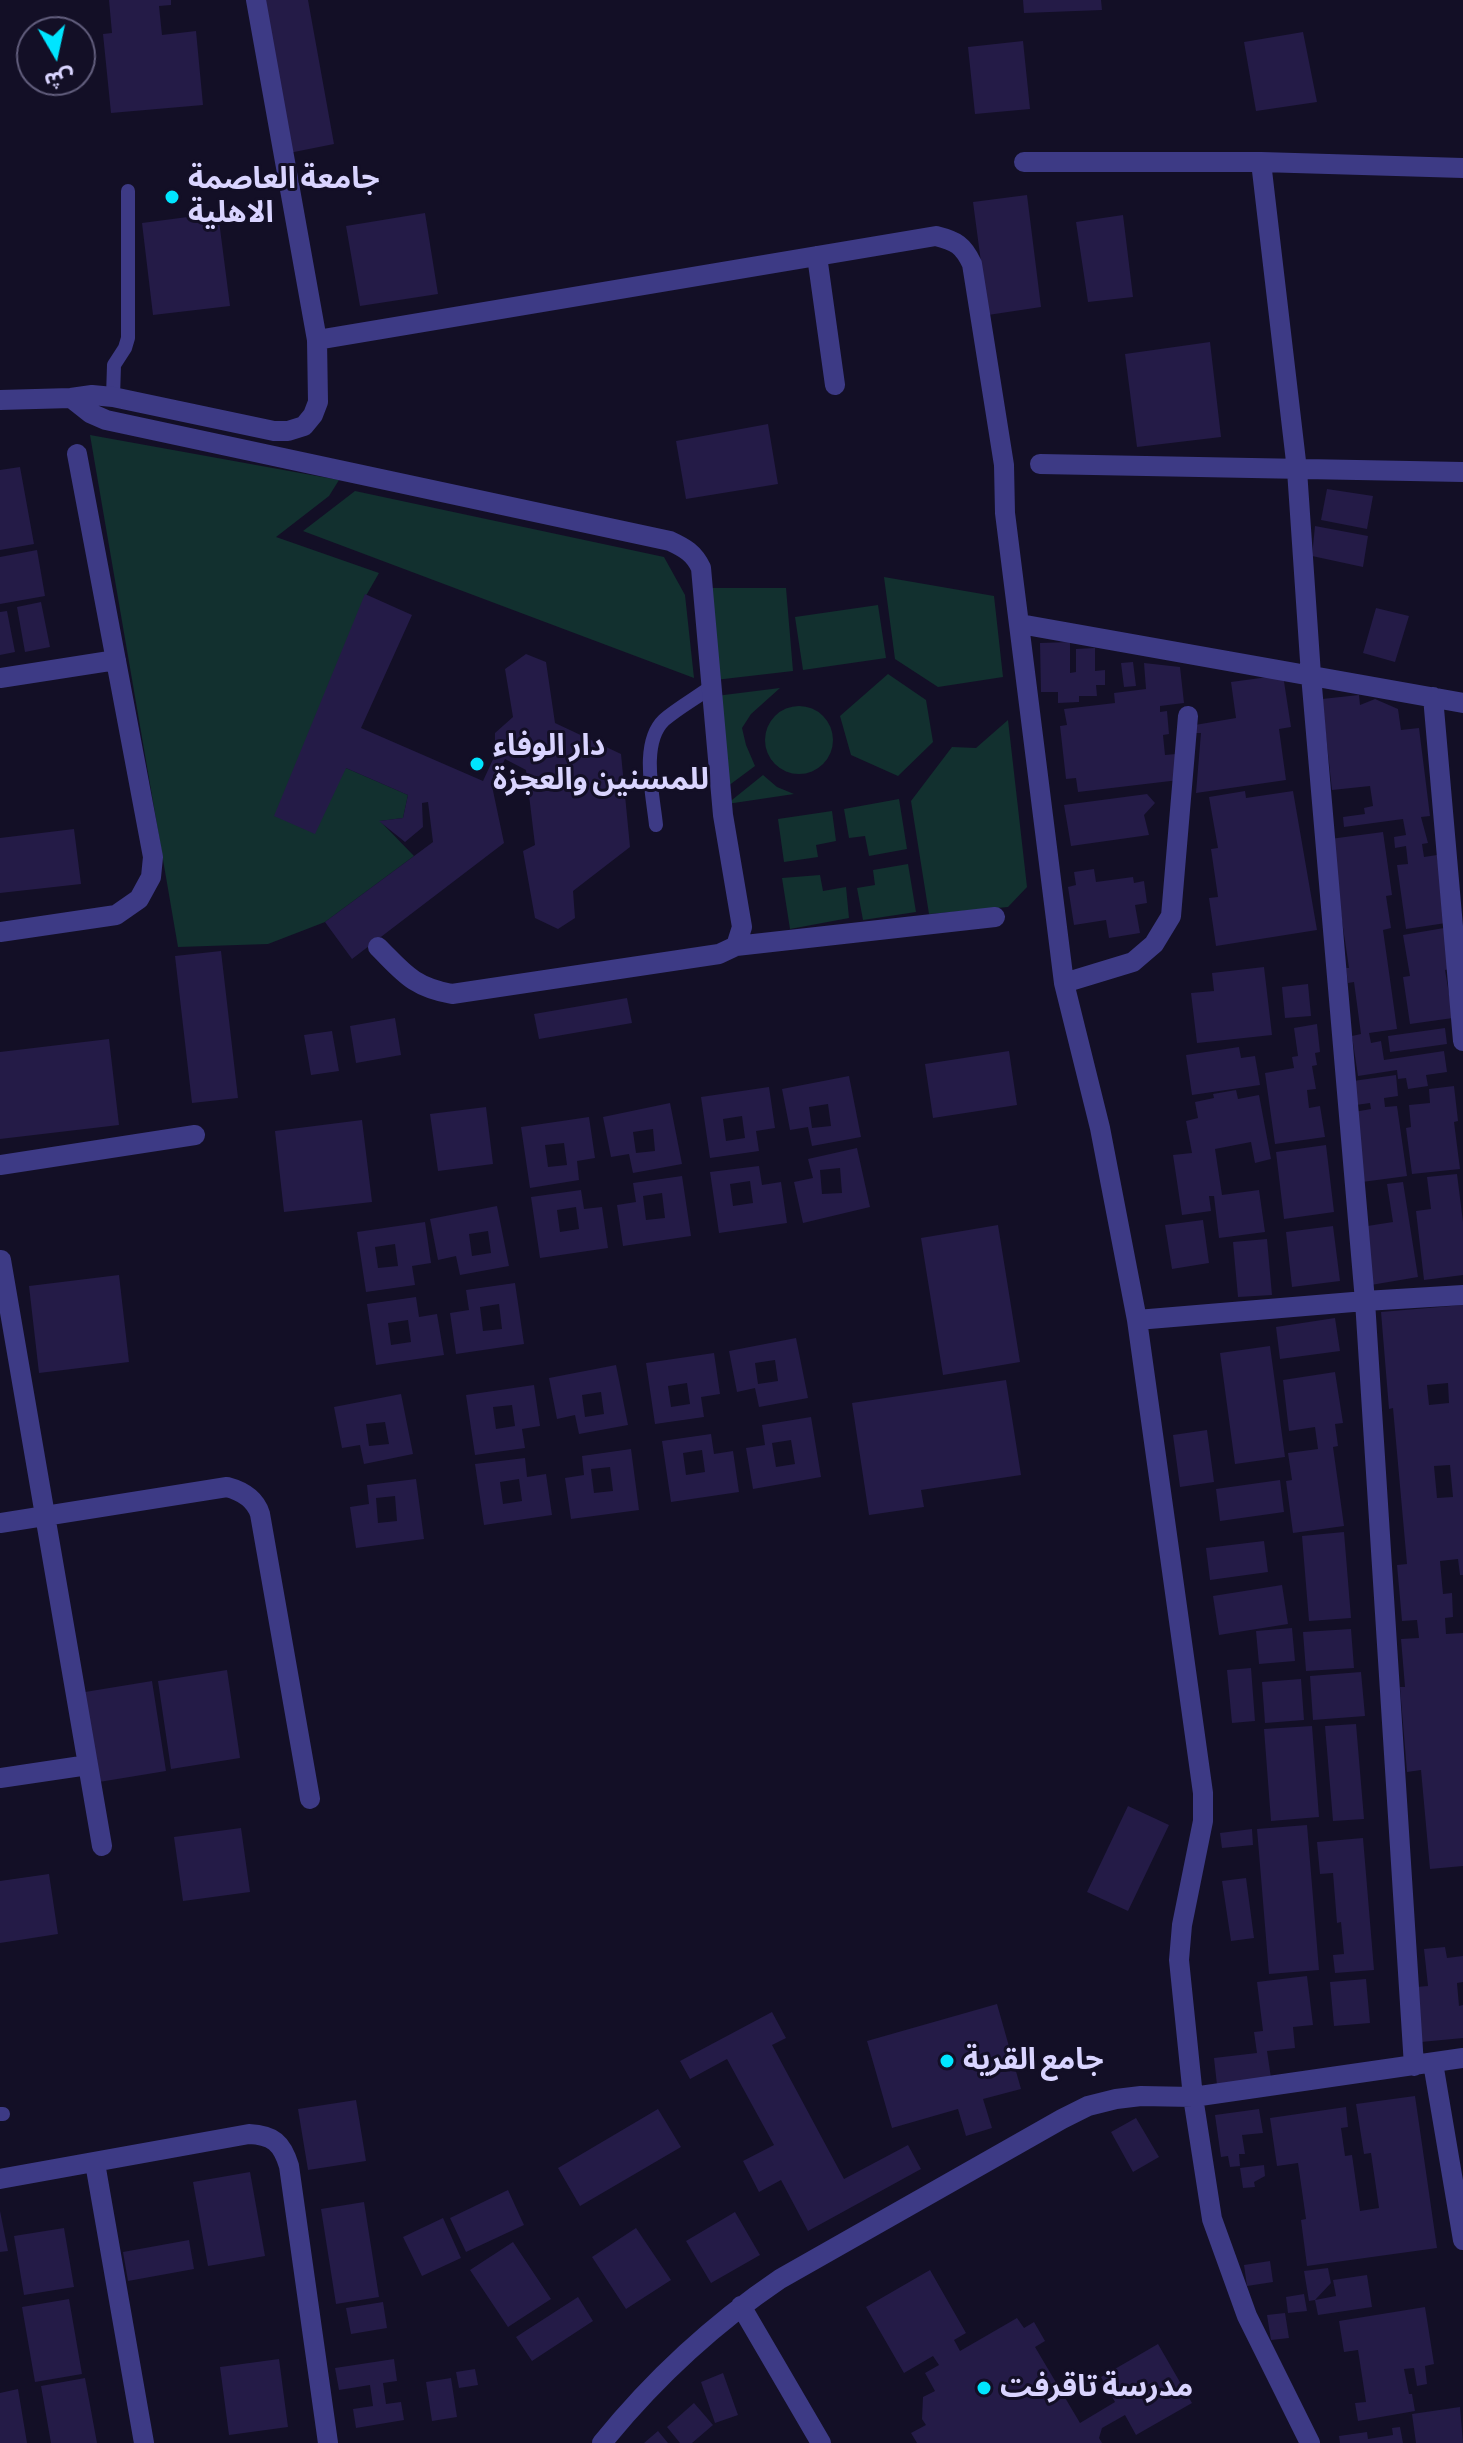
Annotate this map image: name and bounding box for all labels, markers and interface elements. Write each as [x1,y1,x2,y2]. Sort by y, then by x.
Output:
north arrow [16,16,96,96]
text: ش [43,63,77,94]
place label: جامعة العاصمة الاهلية [188,162,380,232]
marker: جامعة العاصمة الاهلية [163,188,181,206]
place label: دار الوفاء للمسنين والعجزة [493,729,709,800]
marker: دار الوفاء للمسنين والعجزة [468,755,486,773]
place label: جامع القرية [963,2043,1104,2079]
marker: جامع القرية [938,2052,956,2070]
place label: مدرسة تاقرفت [1000,2370,1193,2406]
marker: مدرسة تاقرفت [975,2379,993,2397]

